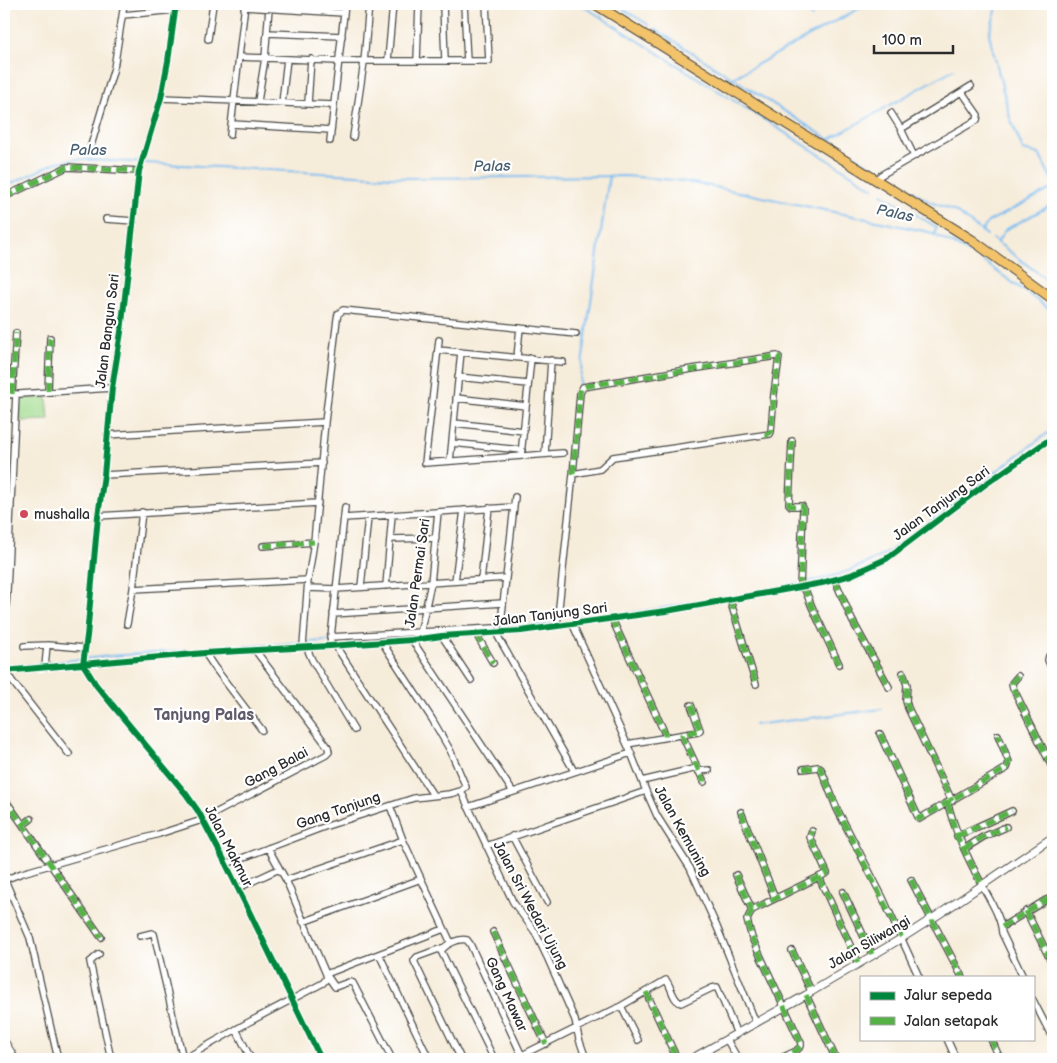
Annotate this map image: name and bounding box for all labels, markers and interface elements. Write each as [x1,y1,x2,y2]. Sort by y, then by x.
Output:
scale bar [874,22,953,54]
text: 100 m [882,31,922,50]
water label: Palas [69,141,107,160]
water label: Palas [473,157,511,176]
water label: Palas [875,200,916,227]
street label: Jalan Bangun Sari [92,273,123,389]
street label: Jalan Tanjung Sari [890,463,993,544]
place label: mushalla [34,506,90,523]
marker: mushalla [18,508,30,520]
street label: Jalan Permai Sari [401,517,434,629]
street label: Jalan Tanjung Sari [492,599,608,630]
district label: Tanjung Palas [154,706,254,725]
street label: Gang Balai [241,744,311,791]
street label: Jalan Kemuning [651,783,715,880]
street label: Gang Tanjung [294,788,382,833]
street label: Jalan Makmur [201,803,257,890]
street label: Jalan Sri Wedari Ujung [489,838,572,972]
street label: Jalan Siliwangi [825,912,913,973]
street label: Gang Mawar [482,954,532,1035]
legend [860,976,1034,1040]
text: Jalur sepeda [904,986,992,1005]
text: Jalan setapak [904,1012,998,1031]

